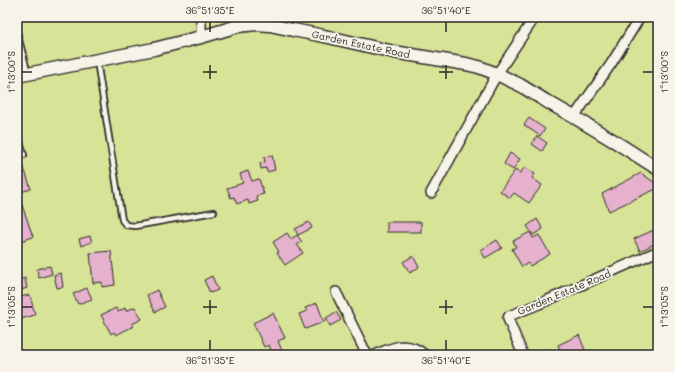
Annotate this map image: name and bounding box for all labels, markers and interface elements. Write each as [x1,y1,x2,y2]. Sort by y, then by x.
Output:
text: 36°51'35"E [185,3,235,17]
text: 36°51'40"E [421,3,471,17]
street label: Garden Estate Road [311,27,411,61]
text: 1°13'00"S [4,50,18,93]
text: 1°13'00"S [657,50,671,93]
street label: Garden Estate Road [515,266,613,318]
text: 1°13'05"S [4,286,18,328]
text: 1°13'05"S [657,286,671,328]
text: 36°51'35"E [185,353,235,367]
text: 36°51'40"E [421,353,471,367]

